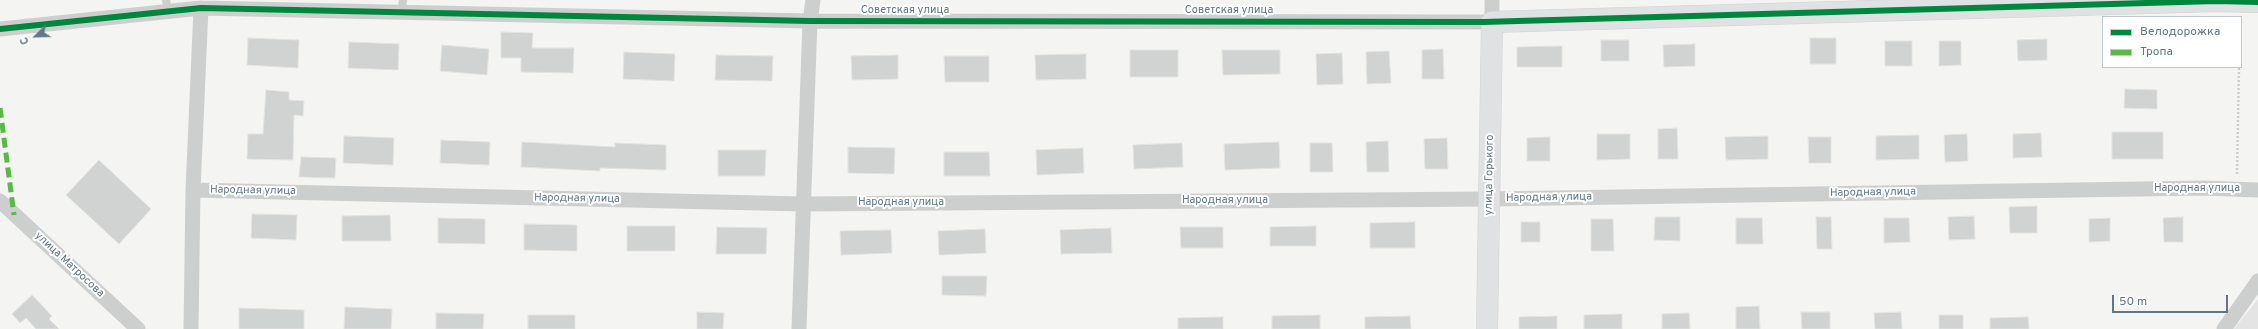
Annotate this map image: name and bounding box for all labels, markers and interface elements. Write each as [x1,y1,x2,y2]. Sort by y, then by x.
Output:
street label: Советская улица [861,4,949,18]
street label: Советская улица [1185,4,1273,18]
north arrow [16,16,56,56]
legend [2102,16,2242,68]
text: Велодорожка [2140,24,2220,40]
text: С [17,35,33,47]
text: Тропа [2140,44,2173,60]
street label: улица Горького [1483,134,1497,216]
street label: Народная улица [2154,182,2240,196]
street label: Народная улица [210,184,296,198]
street label: Народная улица [1830,186,1916,200]
street label: Народная улица [1506,191,1592,205]
street label: Народная улица [534,192,620,206]
street label: Народная улица [1182,194,1268,208]
street label: Народная улица [858,196,944,210]
street label: улица Матросова [32,230,106,300]
scale bar [2114,287,2230,313]
text: 50 m [2119,294,2147,310]

